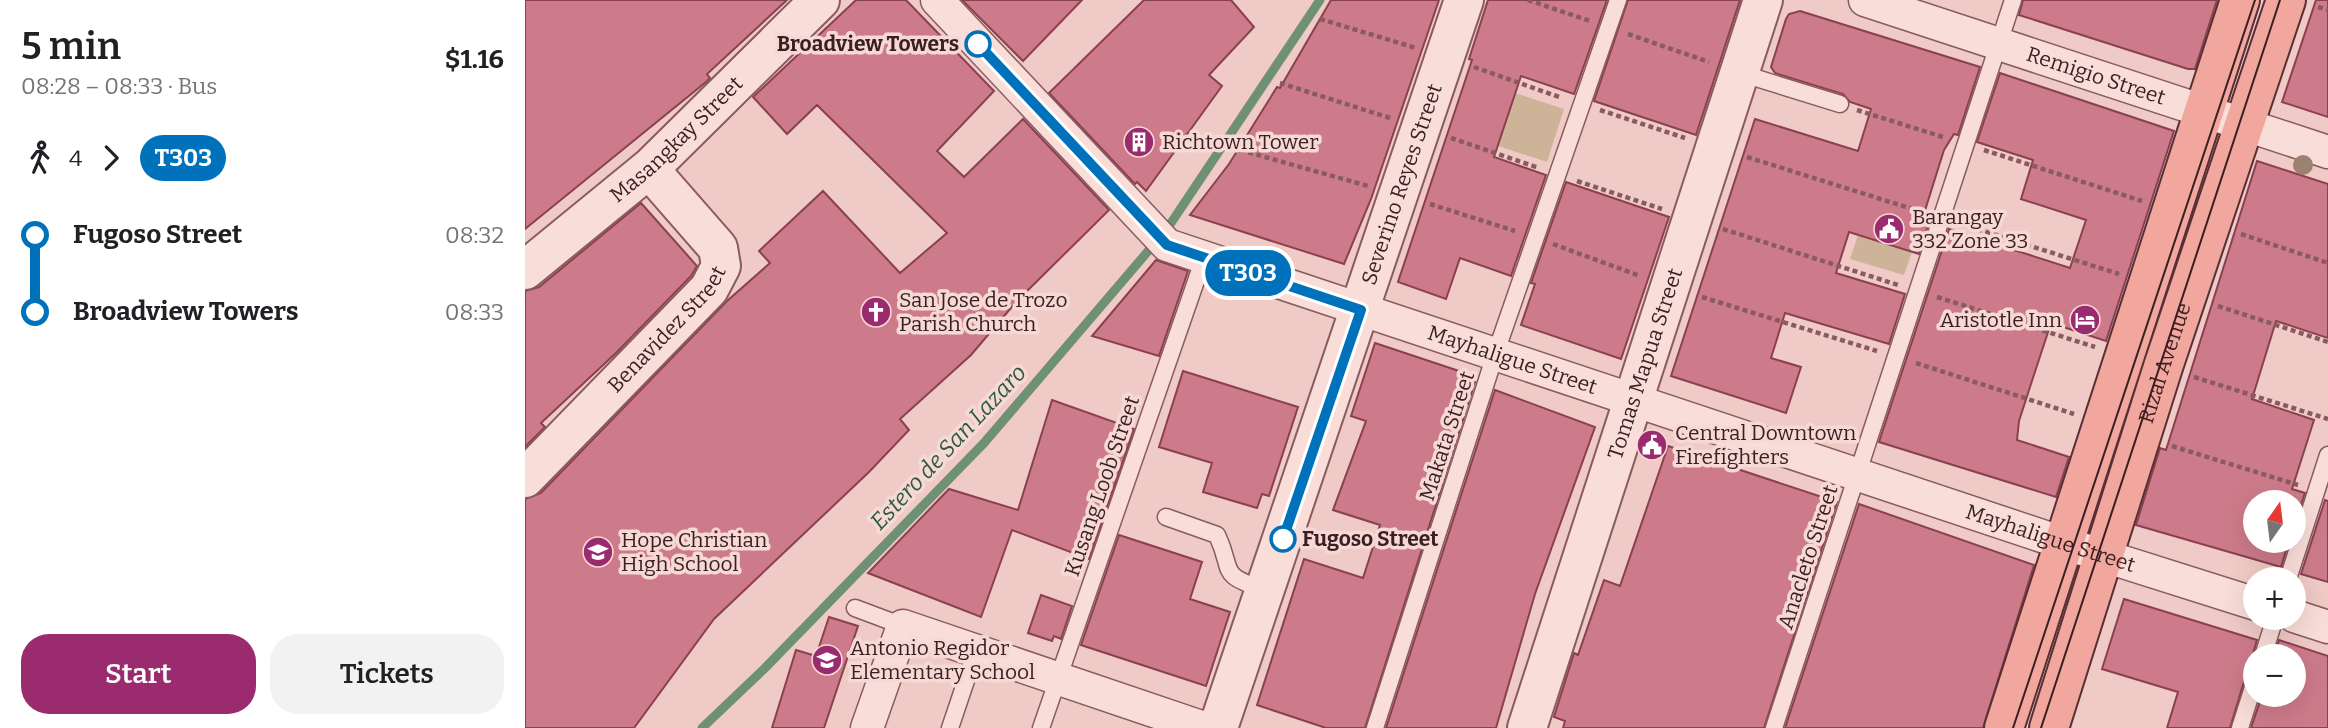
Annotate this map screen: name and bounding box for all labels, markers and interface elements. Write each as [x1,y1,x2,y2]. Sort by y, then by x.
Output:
text: 5 min [21,23,121,69]
place label: Broadview Towers [777,31,959,57]
marker: Broadview Towers [965,31,991,57]
street label: Remigio Street [2023,41,2169,111]
text: $1.16 [445,44,504,75]
street label: Masangkay Street [605,70,748,208]
text: 08:28 – 08:33 · Bus [21,72,217,100]
street label: Severino Reyes Street [1356,80,1448,288]
building icon: Richtown Tower [1122,125,1156,159]
place label: Richtown Tower [1162,129,1318,155]
icon: walk [21,139,59,177]
icon: forward [92,139,130,177]
text: 4 [69,144,82,172]
text: T303 [154,144,212,172]
place label: Barangay 332 Zone 33 [1912,204,2029,254]
public building icon: Barangay 332 Zone 33 [1872,212,1906,246]
text: Fugoso Street [73,219,242,250]
text: 08:32 [445,221,504,249]
line badge: T303 [1199,250,1297,296]
text: T303 [1219,259,1277,287]
street label: Benavidez Street [602,261,732,398]
street label: Tomas Mapua Street [1602,264,1688,463]
place label: San Jose de Trozo Parish Church [899,287,1068,337]
church icon: San Jose de Trozo Parish Church [859,295,893,329]
text: Broadview Towers [73,296,299,327]
text: 08:33 [445,298,504,326]
street label: Rizal Avenue [2133,299,2197,427]
hotel icon: Aristotle Inn [2068,303,2102,337]
place label: Aristotle Inn [1940,307,2062,333]
street label: Mayhaligue Street [1424,320,1601,400]
water label: Estero de San Lazaro [864,359,1032,535]
street label: Makata Street [1414,367,1480,504]
street label: Kusang Loob Street [1059,392,1145,580]
place label: Central Downtown Firefighters [1675,420,1856,470]
public building icon: Central Downtown Firefighters [1635,428,1669,462]
street label: Anacleto Street [1772,481,1844,632]
north arrow [2243,490,2307,553]
map controls [2243,490,2306,707]
street label: Mayhaligue Street [1962,499,2139,578]
marker: Fugoso Street [1270,526,1296,552]
place label: Fugoso Street [1302,526,1439,552]
place label: Hope Christian High School [621,527,767,577]
school or university icon: Hope Christian High School [581,535,615,569]
button: + [2243,567,2306,630]
button: Start [21,634,256,714]
button: Tickets [270,634,504,714]
place label: Antonio Regidor Elementary School [850,635,1035,685]
school or university icon: Antonio Regidor Elementary School [810,643,844,677]
button: − [2243,644,2306,707]

